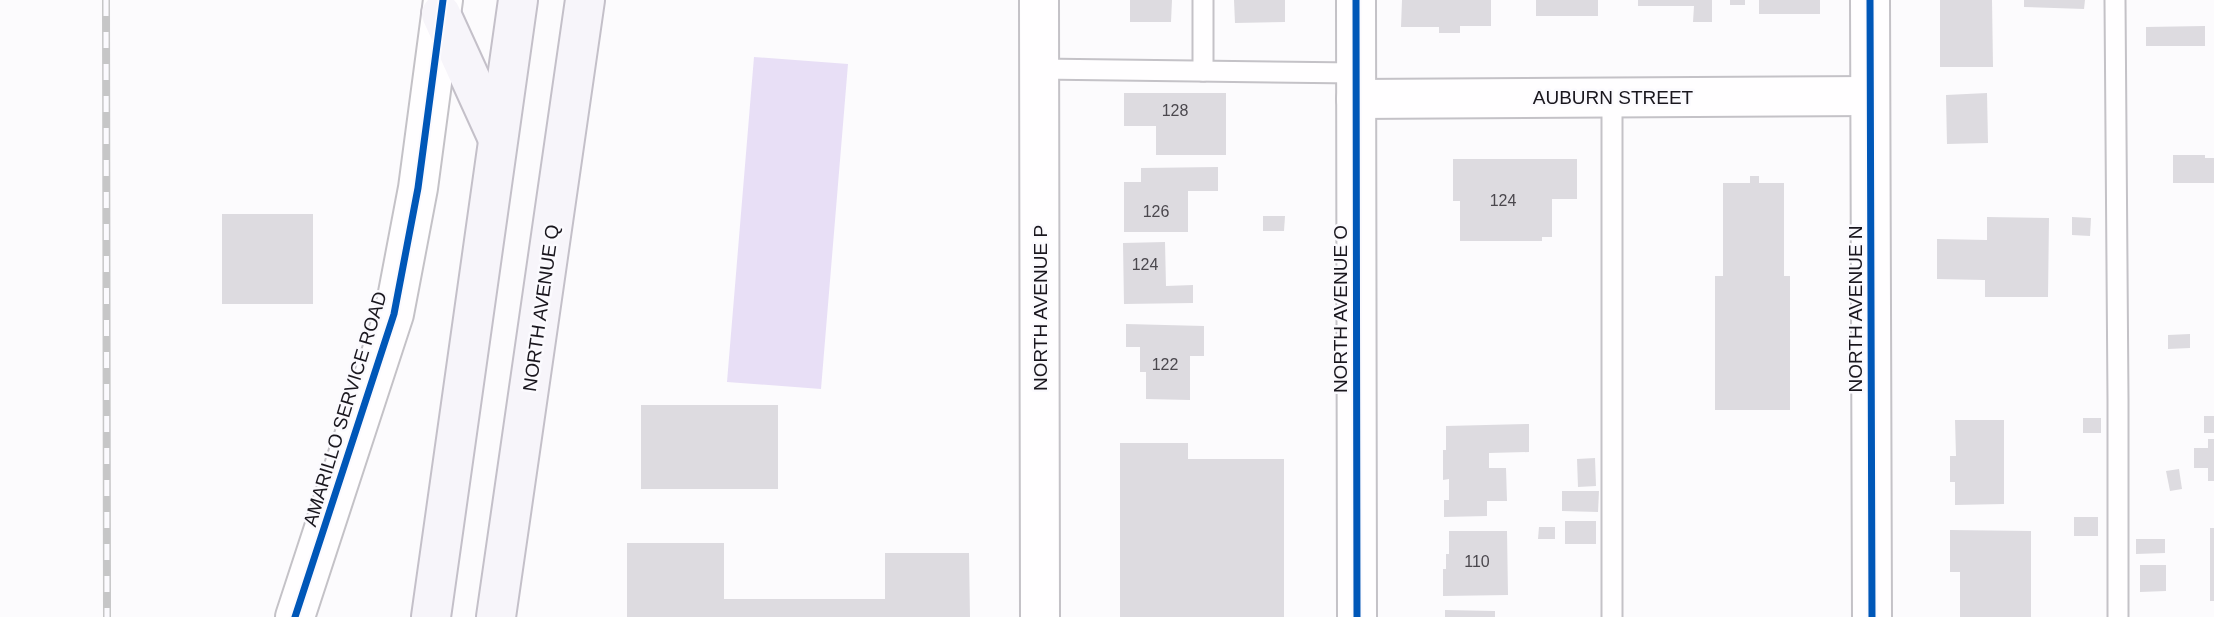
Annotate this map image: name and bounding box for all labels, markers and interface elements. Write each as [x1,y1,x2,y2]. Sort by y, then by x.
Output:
street label: AUBURN STREET [1533,87,1694,108]
house number: 128 [1162,102,1188,119]
house number: 124 [1490,192,1516,209]
house number: 126 [1143,203,1169,220]
street label: NORTH AVENUE Q [519,223,563,393]
street label: NORTH AVENUE P [1030,225,1051,391]
street label: NORTH AVENUE O [1330,225,1351,393]
street label: NORTH AVENUE N [1845,225,1866,393]
house number: 124 [1132,256,1158,273]
street label: AMARILLO SERVICE ROAD [299,289,391,529]
house number: 122 [1152,356,1178,373]
house number: 110 [1464,553,1490,570]

